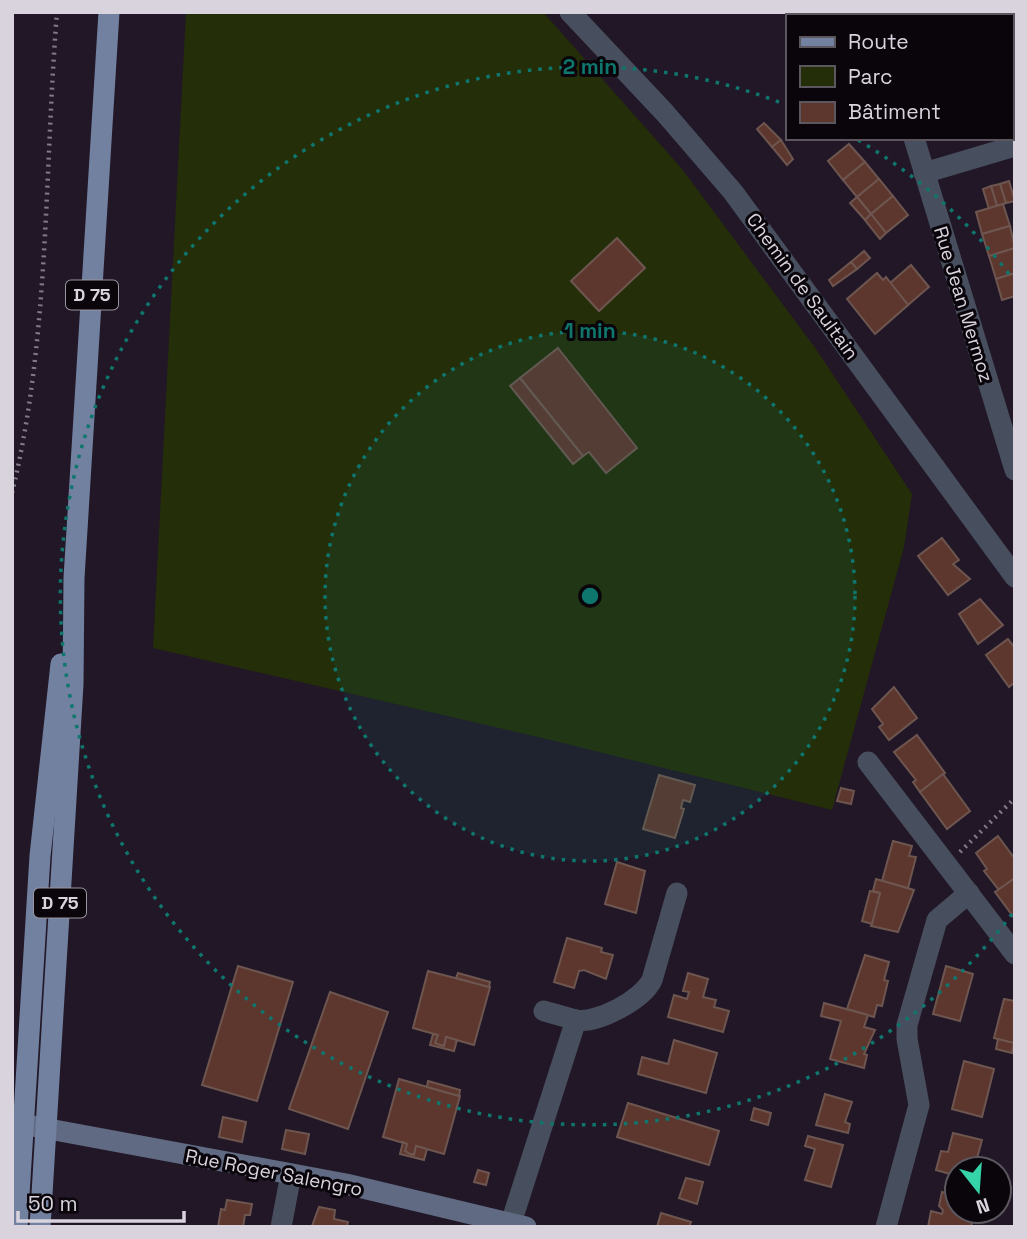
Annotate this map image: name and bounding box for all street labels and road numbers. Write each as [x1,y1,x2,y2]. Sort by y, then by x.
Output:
street label: Chemin de Saultain [741,208,864,365]
street label: Rue Jean Mermoz [928,223,999,385]
road number: D 75 [66,281,118,310]
road number: D 75 [34,888,86,918]
street label: Rue Roger Salengro [183,1143,365,1202]

